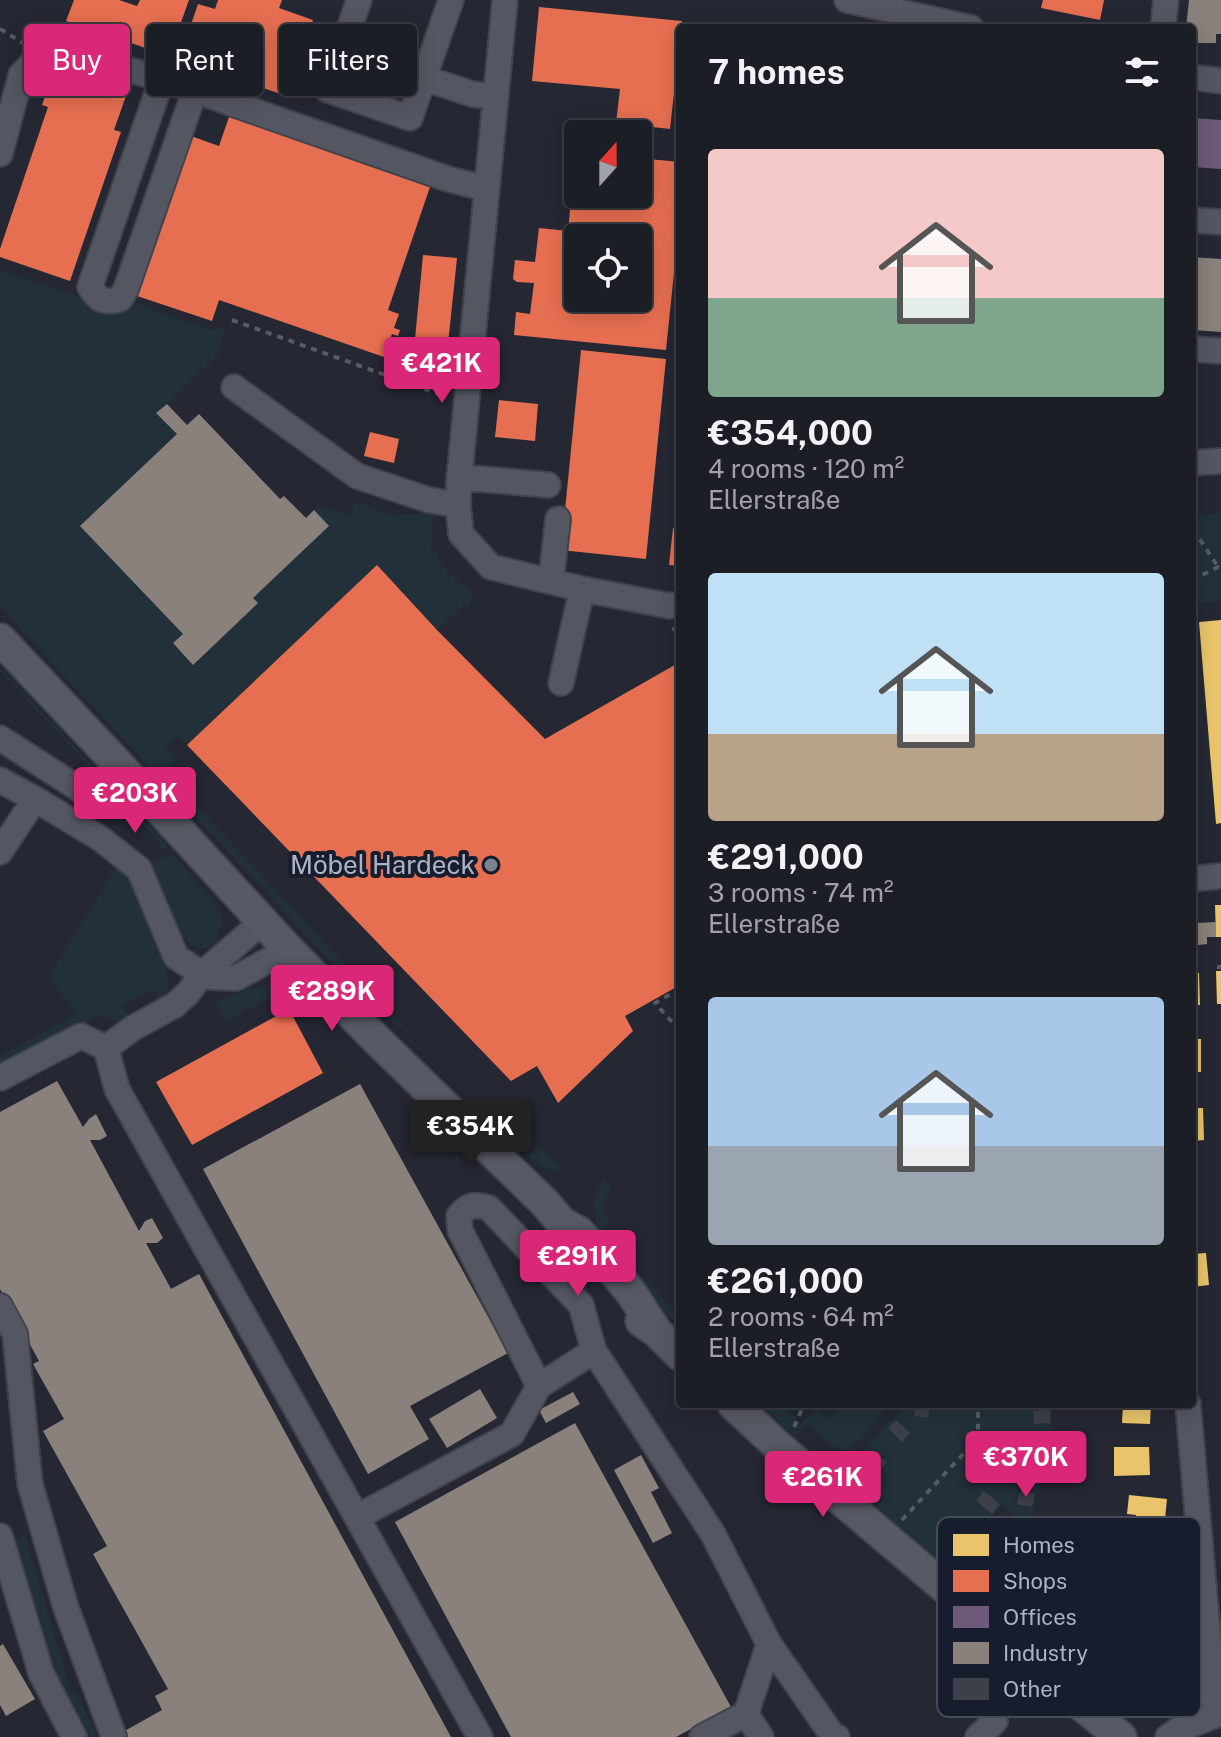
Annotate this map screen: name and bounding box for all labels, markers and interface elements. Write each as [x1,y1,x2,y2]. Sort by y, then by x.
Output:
chip: Buy [24,24,130,96]
chip: Rent [146,24,263,96]
chip: Filters [279,24,417,96]
icon: filters [1120,50,1164,94]
text: 7 homes [708,52,845,92]
north arrow [564,120,652,208]
map controls [564,120,652,312]
icon: home [864,201,1008,345]
button: locate [564,224,652,312]
pin: €421K [386,337,498,405]
text: €421K [402,347,482,378]
text: €354,000 [708,413,873,453]
text: 4 rooms · 120 m² [708,453,904,484]
text: Ellerstraße [708,484,840,515]
icon: home [864,625,1008,769]
pin: €203K [79,767,191,835]
text: €203K [92,777,178,808]
text: €291,000 [708,837,864,877]
place label: Möbel Hardeck [290,849,475,880]
marker: Möbel Hardeck [482,856,500,874]
text: 3 rooms · 74 m² [708,877,894,908]
text: Ellerstraße [708,908,840,939]
pin: €289K [276,965,388,1033]
text: €289K [289,975,375,1006]
icon: home [864,1049,1008,1193]
pin: €354K [415,1100,527,1168]
text: €354K [427,1110,515,1141]
pin: €291K [522,1230,634,1298]
text: €291K [538,1240,618,1271]
text: €261,000 [708,1261,864,1301]
text: 2 rooms · 64 m² [708,1301,894,1332]
text: Ellerstraße [708,1332,840,1363]
pin: €370K [970,1431,1082,1499]
text: €370K [983,1441,1069,1472]
pin: €261K [767,1451,879,1519]
text: €261K [783,1461,863,1492]
legend [937,1517,1201,1717]
text: Homes [1003,1532,1075,1558]
text: Shops [1003,1568,1067,1594]
text: Offices [1003,1604,1077,1630]
text: Industry [1003,1640,1088,1666]
text: Other [1003,1676,1061,1702]

